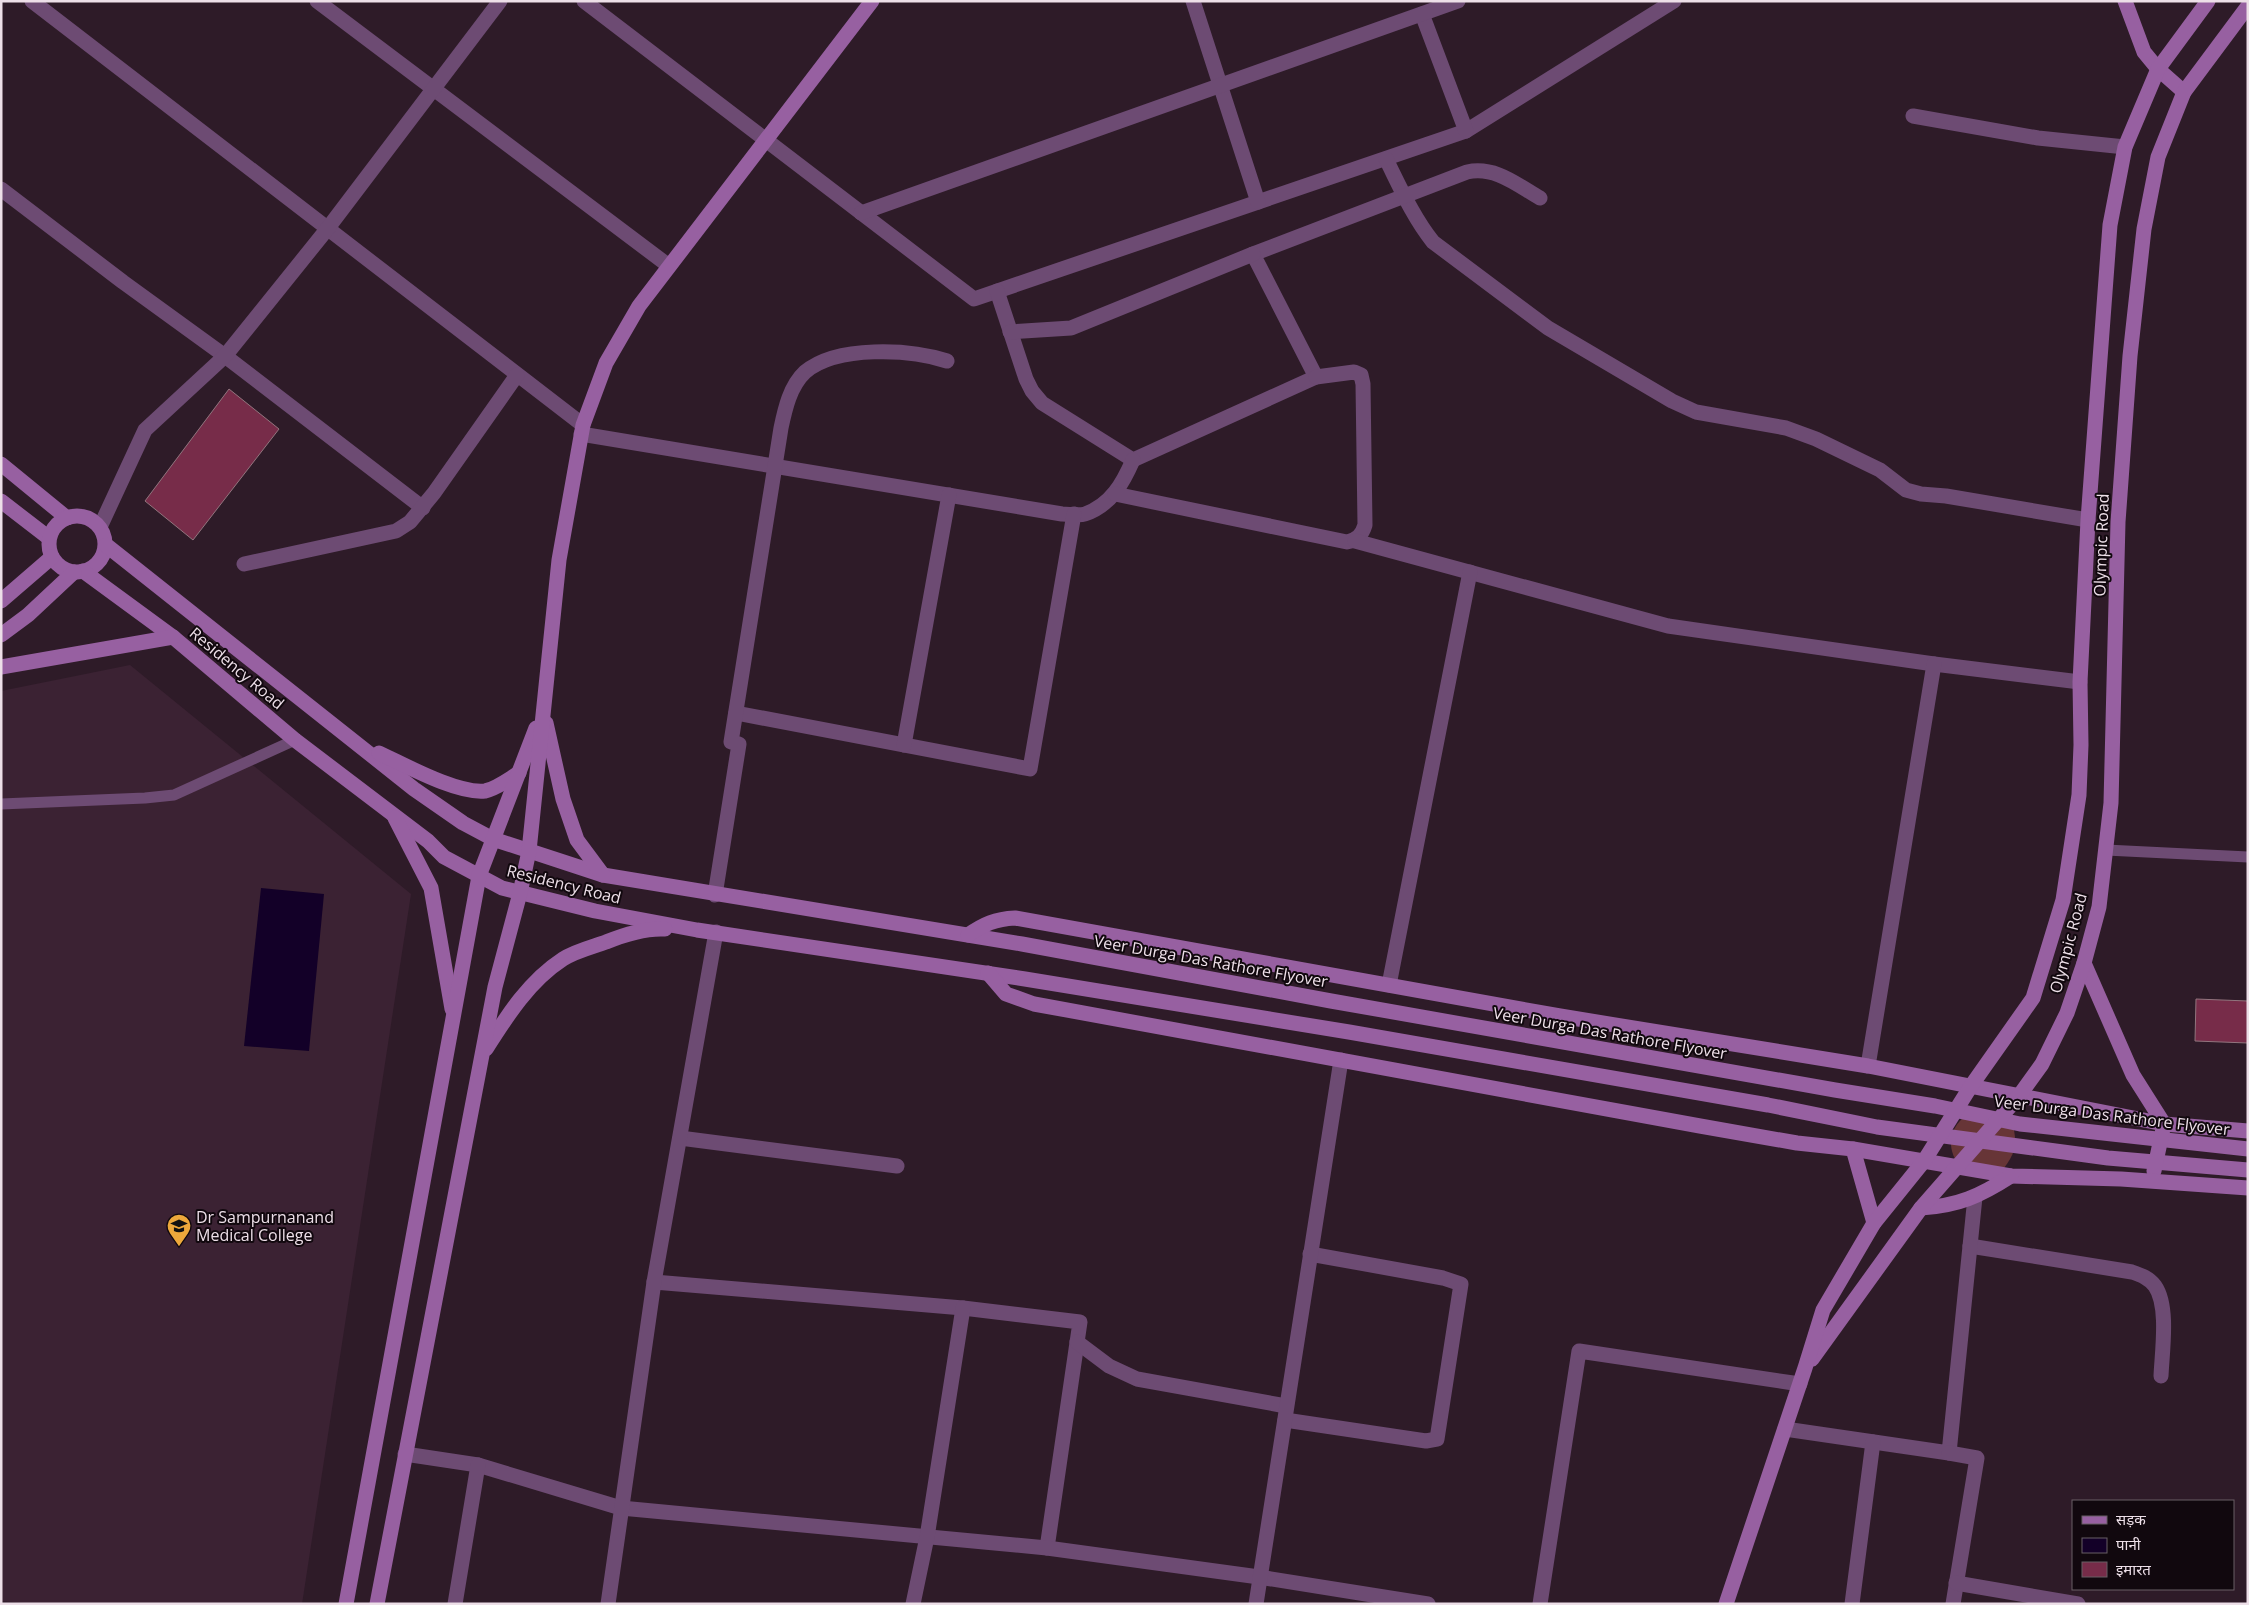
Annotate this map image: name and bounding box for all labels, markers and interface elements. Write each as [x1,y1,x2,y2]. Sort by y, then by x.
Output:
street label: Olympic Road [2088,493,2114,597]
street label: Residency Road [185,622,289,714]
street label: Residency Road [505,859,623,909]
street label: Olympic Road [2044,890,2092,996]
street label: Veer Durga Das Rathore Flyover [1092,930,1330,993]
street label: Veer Durga Das Rathore Flyover [1491,1002,1729,1065]
street label: Veer Durga Das Rathore Flyover [1993,1090,2232,1140]
place label: Dr Sampurnanand Medical College [196,1206,334,1246]
school or university icon: Dr Sampurnanand Medical College [166,1213,192,1247]
legend [2072,1500,2234,1590]
text: सड़क [2116,1509,2146,1529]
text: पानी [2116,1534,2142,1554]
text: इमारत [2116,1559,2151,1579]

